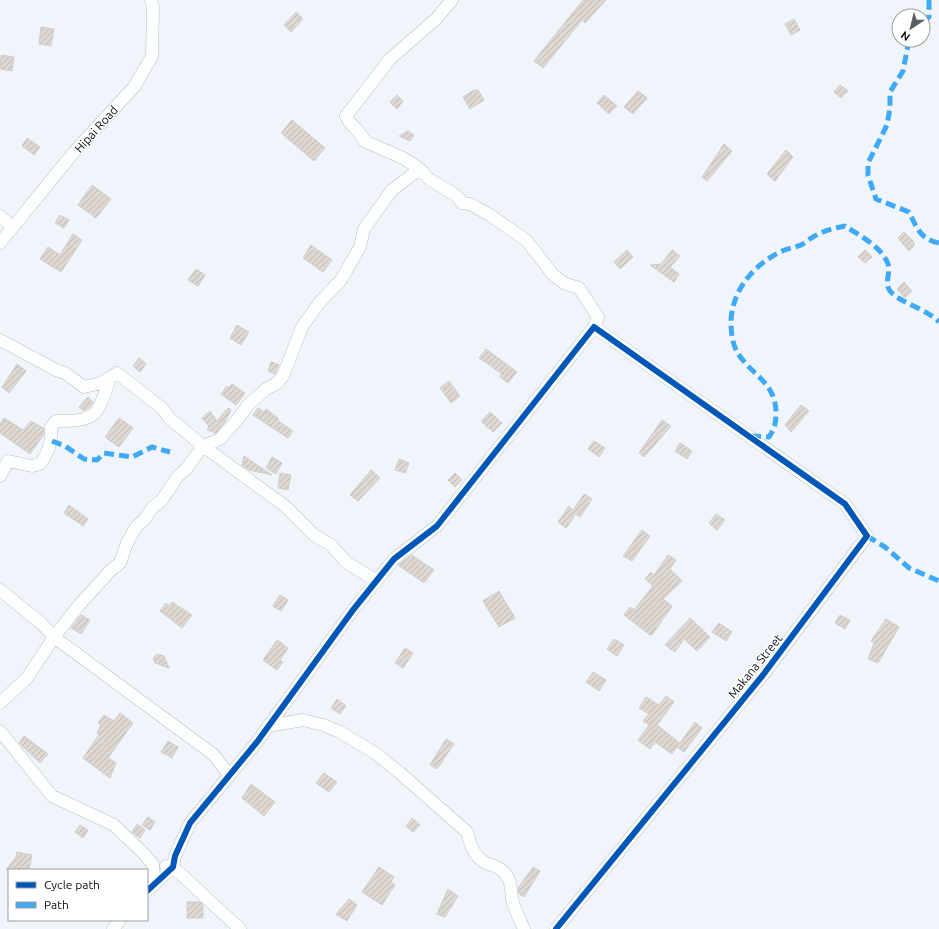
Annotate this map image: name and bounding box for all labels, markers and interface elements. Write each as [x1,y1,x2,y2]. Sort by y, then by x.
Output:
north arrow [891,8,931,48]
text: N [898,29,912,43]
street label: Hipai Road [72,103,120,155]
street label: Makana Street [725,631,785,700]
legend [8,869,148,921]
text: Cycle path [44,878,100,891]
text: Path [44,898,69,911]

